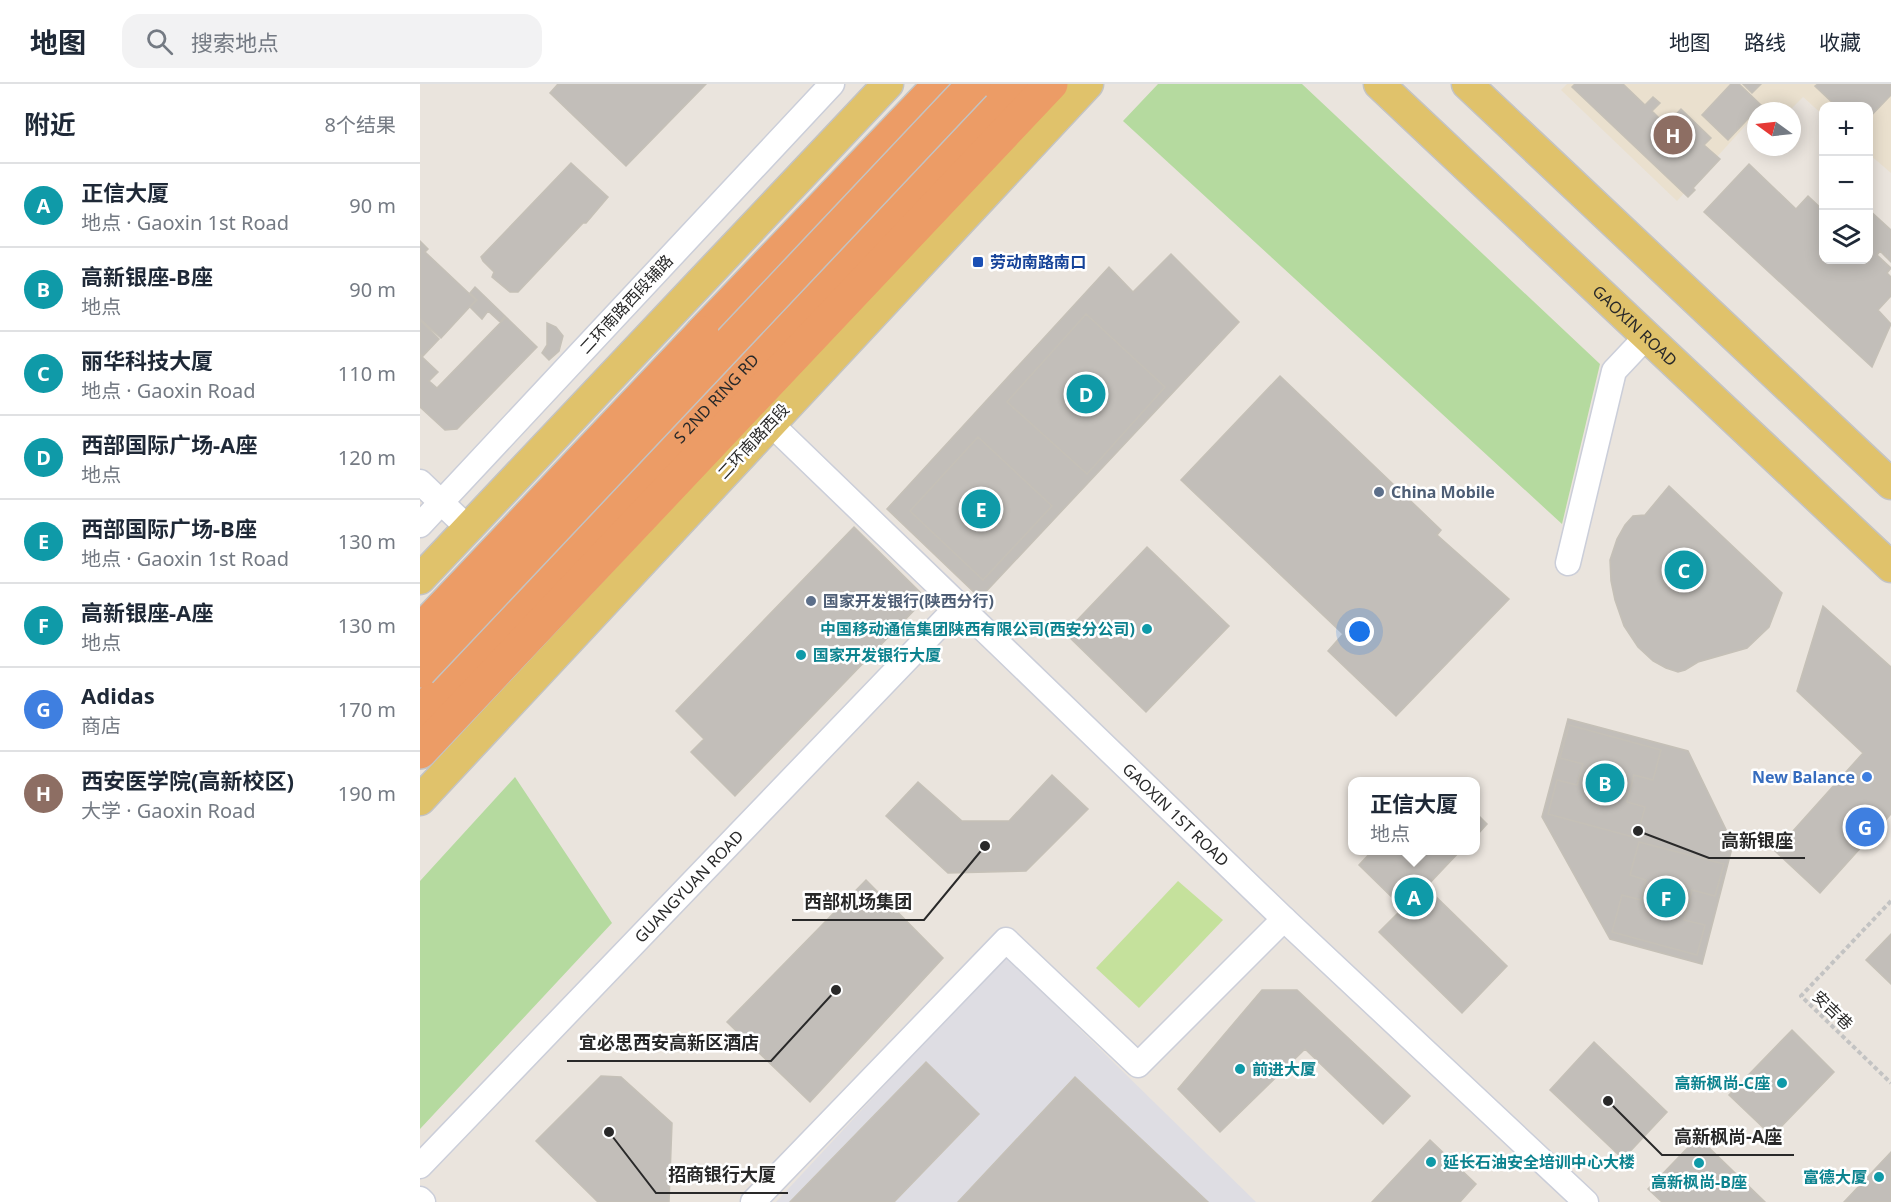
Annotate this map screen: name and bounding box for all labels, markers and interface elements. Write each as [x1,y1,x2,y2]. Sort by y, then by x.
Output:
search box [122,14,542,68]
text: 地图 [30,23,86,61]
icon: search [143,25,176,58]
text: 搜索地点 [191,27,279,57]
text: 地图 [1669,28,1711,56]
text: 路线 [1744,28,1786,56]
text: 收藏 [1819,28,1861,56]
north arrow [1747,102,1801,156]
map controls [1819,102,1873,264]
button: + [1819,102,1873,156]
text: 附近 [24,106,76,142]
text: 8个结果 [325,111,396,138]
pin: H [1654,112,1692,158]
button: − [1819,156,1873,210]
text: 正信大厦 [81,177,169,207]
text: A [37,192,50,219]
text: 90 m [349,192,396,219]
text: 地点 · Gaoxin 1st Road [81,209,289,236]
button: layers [1819,210,1873,264]
street label: 二环南路西段辅路 [574,250,678,358]
place label: 劳动南路南口 [990,251,1086,273]
marker: 劳动南路南口 [971,255,985,269]
text: 高新银座-B座 [81,261,213,291]
text: B [37,276,50,303]
text: 90 m [349,276,396,303]
street label: GAOXIN ROAD [1588,280,1682,371]
text: 地点 [81,293,121,320]
text: 丽华科技大厦 [81,345,213,375]
street label: S 2ND RING RD [669,349,764,448]
text: C [37,360,50,387]
text: 110 m [338,360,396,387]
pin: D [1066,372,1106,416]
text: 地点 · Gaoxin Road [81,377,256,404]
street label: 二环南路西段 [712,398,794,484]
text: 西部国际广场-A座 [81,429,257,459]
text: D [36,444,51,471]
text: 120 m [338,444,396,471]
text: 地点 [81,461,121,488]
place label: China Mobile [1391,481,1495,503]
marker: China Mobile [1372,485,1386,499]
pin: E [962,486,1000,532]
text: 西部国际广场-B座 [81,513,257,543]
text: E [38,528,49,555]
text: 130 m [338,528,396,555]
text: 地点 · Gaoxin 1st Road [81,545,289,572]
pin: C [1664,548,1704,592]
place label: 国家开发银行(陕西分行) [823,590,994,612]
marker: 国家开发银行(陕西分行) [804,594,818,608]
text: 高新银座-A座 [81,597,213,627]
text: F [38,612,49,639]
text: 130 m [338,612,396,639]
your location [1345,617,1374,646]
place label: 中国移动通信集团陕西有限公司(西安分公司) [820,618,1135,640]
marker: 中国移动通信集团陕西有限公司(西安分公司) [1140,622,1154,636]
text: 地点 [81,629,121,656]
place label: 国家开发银行大厦 [813,644,941,666]
marker: 国家开发银行大厦 [794,648,808,662]
text: Adidas [81,680,155,710]
text: G [36,696,51,723]
text: 170 m [338,696,396,723]
text: 商店 [81,712,121,739]
street label: GAOXIN 1ST ROAD [1118,758,1234,871]
pin: B [1586,760,1624,806]
text: 西安医学院(高新校区) [81,765,294,795]
place label: New Balance [1752,766,1855,788]
marker: New Balance [1860,770,1874,784]
popup [1348,777,1480,855]
text: H [36,780,51,807]
text: 190 m [338,780,396,807]
text: 正信大厦 [1370,788,1458,818]
text: 大学 · Gaoxin Road [81,797,256,824]
pin: G [1846,804,1884,850]
text: 地点 [1370,820,1410,847]
callout: 高新银座 [1709,822,1805,858]
street label: GUANGYUAN ROAD [629,825,748,947]
text: 高新银座 [1721,828,1793,852]
pin: A [1394,874,1434,920]
pin: F [1646,876,1686,920]
callout: 西部机场集团 [792,884,924,920]
text: 西部机场集团 [804,889,912,913]
street label: 安吉巷 [1808,985,1858,1035]
callout: 宜必思西安高新区酒店 [567,1025,771,1061]
text: 宜必思西安高新区酒店 [579,1030,759,1054]
place label: 前进大厦 [1252,1058,1316,1080]
marker: 前进大厦 [1233,1062,1247,1076]
place label: 高新枫尚-C座 [1675,1072,1770,1094]
marker: 高新枫尚-C座 [1775,1076,1789,1090]
callout: 高新枫尚-A座 [1662,1119,1794,1155]
text: 高新枫尚-A座 [1674,1124,1782,1148]
place label: 延长石油安全培训中心大楼 [1443,1151,1635,1173]
marker: 延长石油安全培训中心大楼 [1424,1155,1438,1169]
marker: 高新枫尚-B座 [1692,1156,1706,1170]
callout: 招商银行大厦 [656,1157,788,1193]
text: 招商银行大厦 [668,1162,776,1186]
place label: 富德大厦 [1803,1166,1867,1188]
marker: 富德大厦 [1872,1170,1886,1184]
place label: 高新枫尚-B座 [1651,1171,1747,1193]

